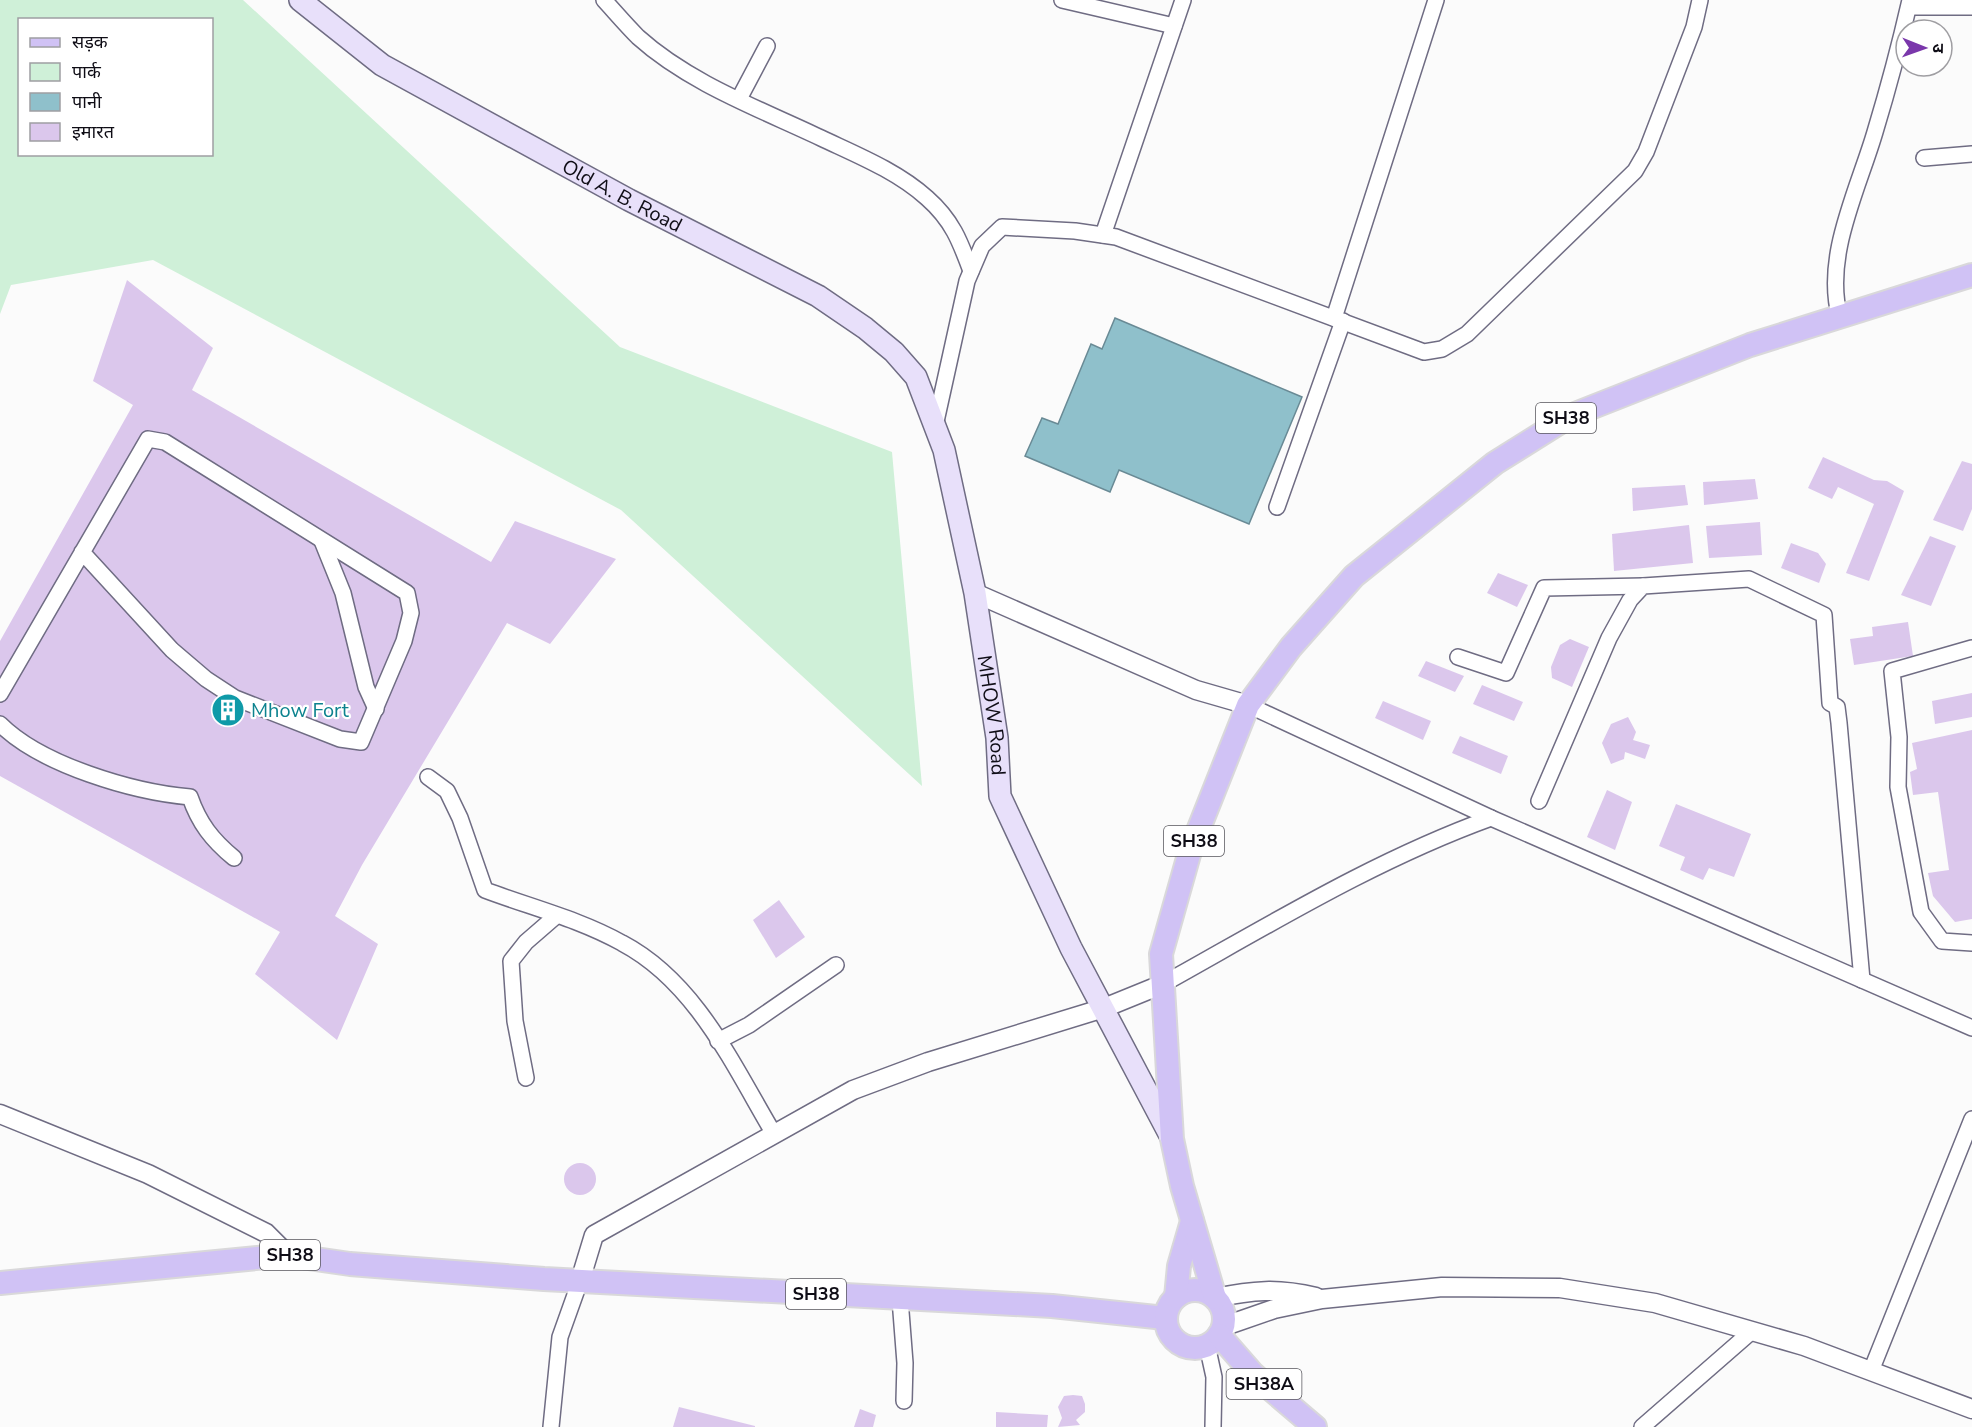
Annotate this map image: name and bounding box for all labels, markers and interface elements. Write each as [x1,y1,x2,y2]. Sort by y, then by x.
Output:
legend [18,18,213,156]
north arrow [1894,18,1954,78]
text: सड़क [72,30,109,54]
text: उ [1927,43,1949,54]
text: पार्क [72,60,102,84]
text: पानी [72,90,102,114]
text: इमारत [72,120,115,144]
street label: Old A. B. Road [557,153,687,238]
road number: SH38 [1536,403,1596,433]
street label: MHOW Road [971,653,1012,776]
building icon: Mhow Fort [210,692,246,728]
place label: Mhow Fort [251,697,350,724]
road number: SH38 [1164,826,1224,856]
road number: SH38 [260,1240,320,1270]
road number: SH38 [786,1279,846,1309]
road number: SH38A [1226,1369,1302,1399]

